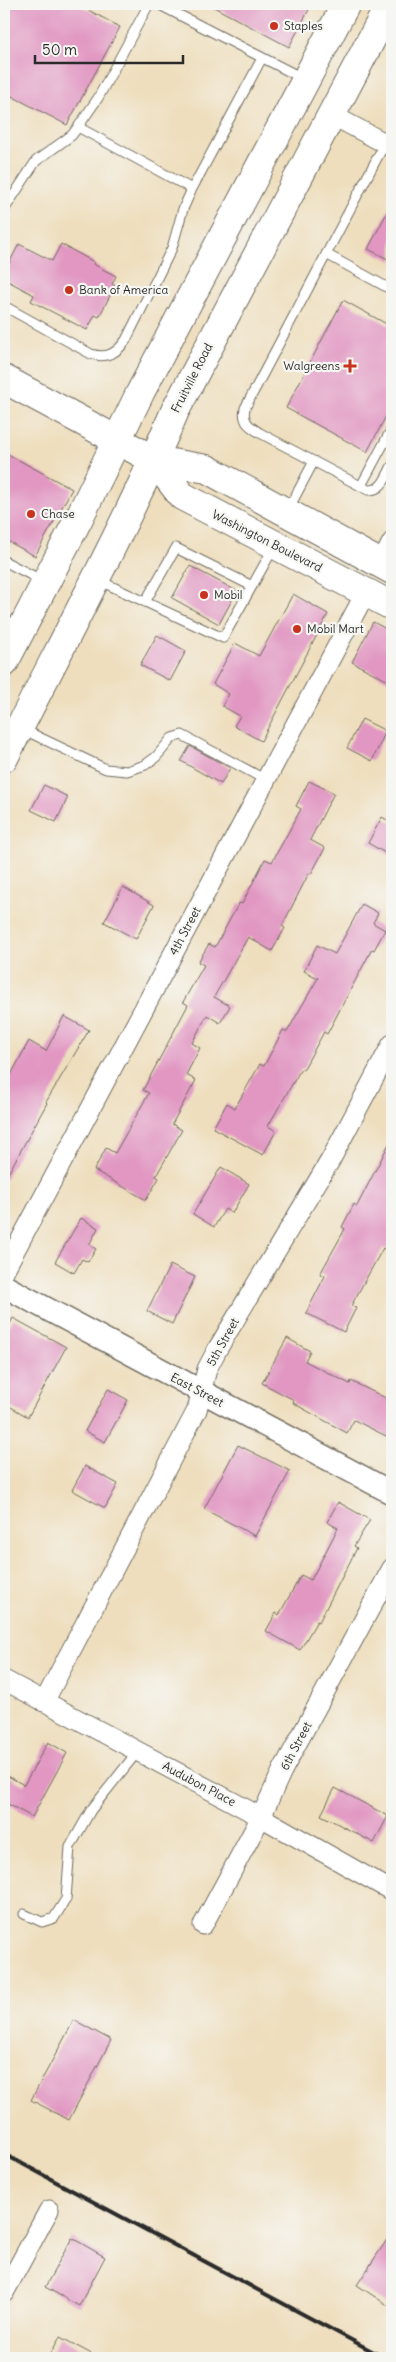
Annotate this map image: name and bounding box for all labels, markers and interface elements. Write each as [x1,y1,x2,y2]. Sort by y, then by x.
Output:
place label: Staples [284,18,323,33]
marker: Staples [268,20,280,32]
scale bar [35,32,182,64]
text: 50 m [42,40,77,59]
place label: Bank of America [79,282,168,297]
marker: Bank of America [63,284,75,296]
street label: Fruitville Road [168,340,216,415]
place label: Walgreens [283,358,340,373]
marker: Walgreens [344,360,356,372]
place label: Chase [41,506,75,521]
street label: Washington Boulevard [210,506,325,575]
marker: Chase [25,508,37,520]
place label: Mobil [214,587,242,602]
marker: Mobil [198,589,210,601]
place label: Mobil Mart [307,621,364,636]
marker: Mobil Mart [291,623,303,635]
street label: 4th Street [166,904,204,958]
street label: 5th Street [203,1315,242,1368]
street label: East Street [168,1369,226,1410]
street label: 6th Street [277,1719,315,1773]
street label: Audubon Place [160,1758,238,1809]

